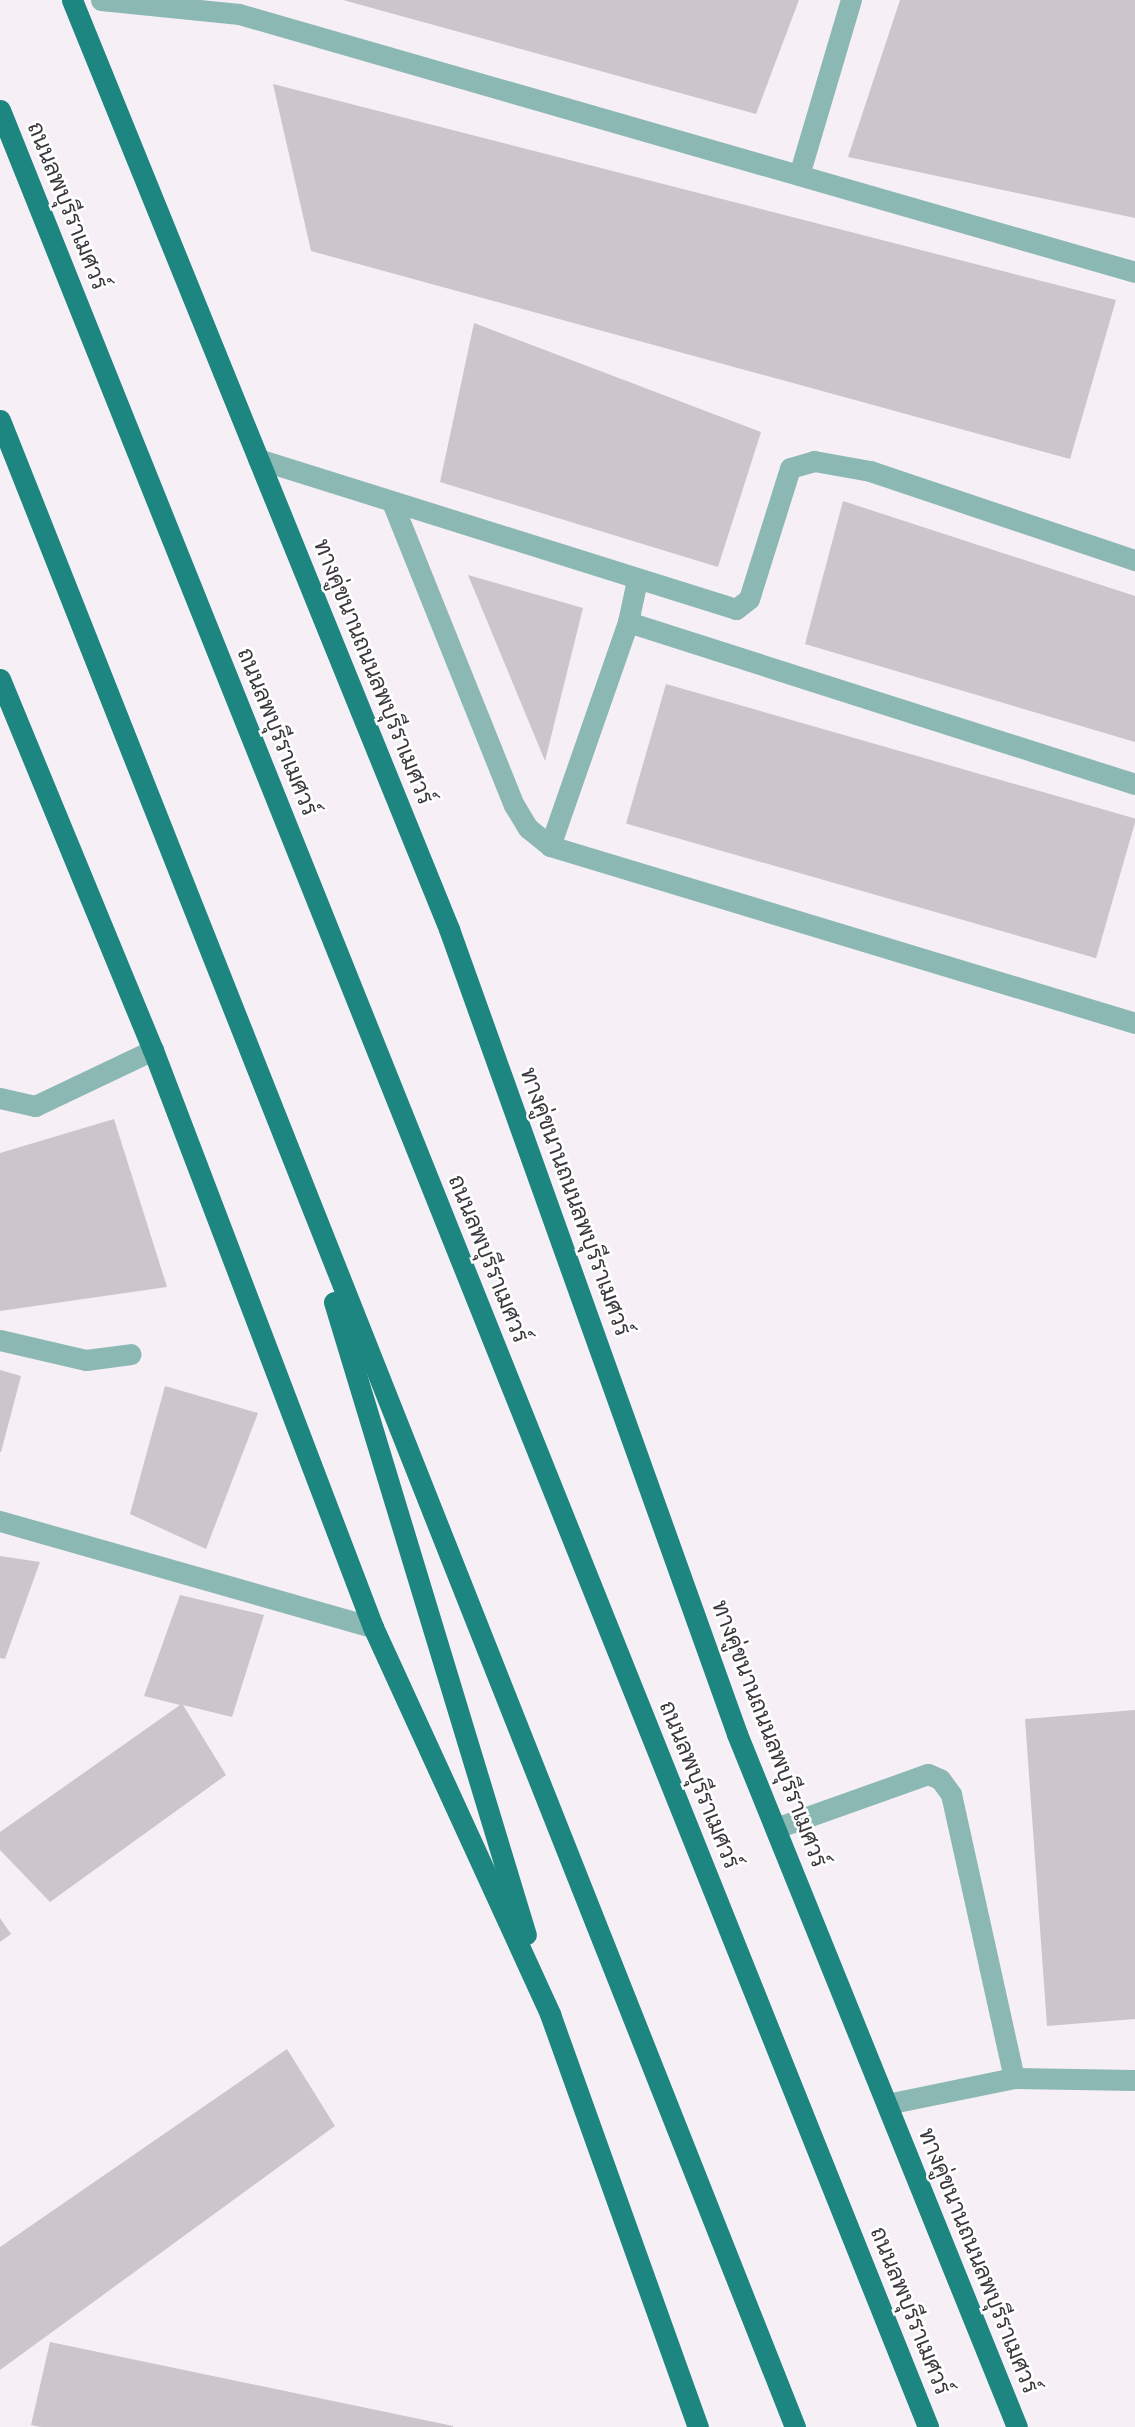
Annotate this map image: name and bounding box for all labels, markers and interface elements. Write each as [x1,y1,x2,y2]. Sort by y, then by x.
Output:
street label: ถนนลพบุรีราเมศวร์ [21,118,113,294]
street label: ทางคู่ขนานถนนลพบุรีราเมศวร์ [307,535,439,809]
street label: ถนนลพบุรีราเมศวร์ [231,644,323,820]
street label: ทางคู่ขนานถนนลพบุรีราเมศวร์ [514,1064,636,1340]
street label: ถนนลพบุรีราเมศวร์ [442,1171,534,1347]
street label: ทางคู่ขนานถนนลพบุรีราเมศวร์ [705,1597,833,1871]
street label: ถนนลพบุรีราเมศวร์ [653,1697,745,1873]
street label: ทางคู่ขนานถนนลพบุรีราเมศวร์ [912,2124,1044,2398]
street label: ถนนลพบุรีราเมศวร์ [864,2223,956,2399]

